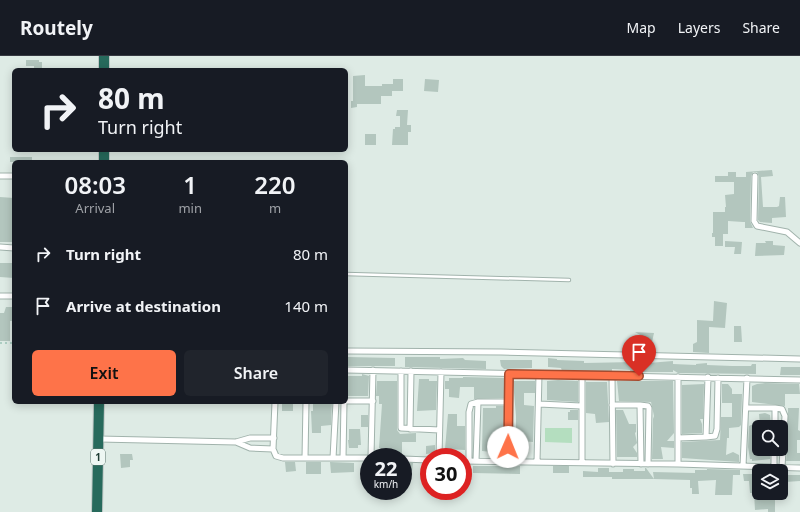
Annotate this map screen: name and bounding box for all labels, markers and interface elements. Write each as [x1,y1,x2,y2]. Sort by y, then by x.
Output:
text: Routely [20,15,93,41]
text: Map [627,18,656,37]
text: Layers [678,18,720,37]
text: Share [742,18,780,37]
text: 80 m [98,79,165,117]
icon: right [32,84,84,136]
text: Turn right [98,115,182,139]
text: 08:03 [64,168,126,201]
text: 1 [183,168,197,201]
text: 220 [254,168,296,201]
text: Arrival [75,199,115,217]
text: min [178,199,202,217]
text: m [269,199,281,217]
icon: right [32,243,54,265]
text: Turn right [66,244,141,264]
text: 80 m [293,244,328,264]
icon: arrive [32,295,54,317]
text: Arrive at destination [66,296,221,316]
text: 140 m [284,296,328,316]
pin [622,335,656,376]
icon: arrive [628,341,650,363]
button: Exit [32,350,176,396]
button: Share [184,350,328,396]
map controls [752,420,788,500]
button: search [752,420,788,456]
position arrow [487,426,529,468]
speed limit sign: 30 [420,448,472,500]
road number: 1 [91,449,105,465]
text: 22 [375,455,397,482]
button: layers [752,464,788,500]
text: km/h [374,477,398,491]

